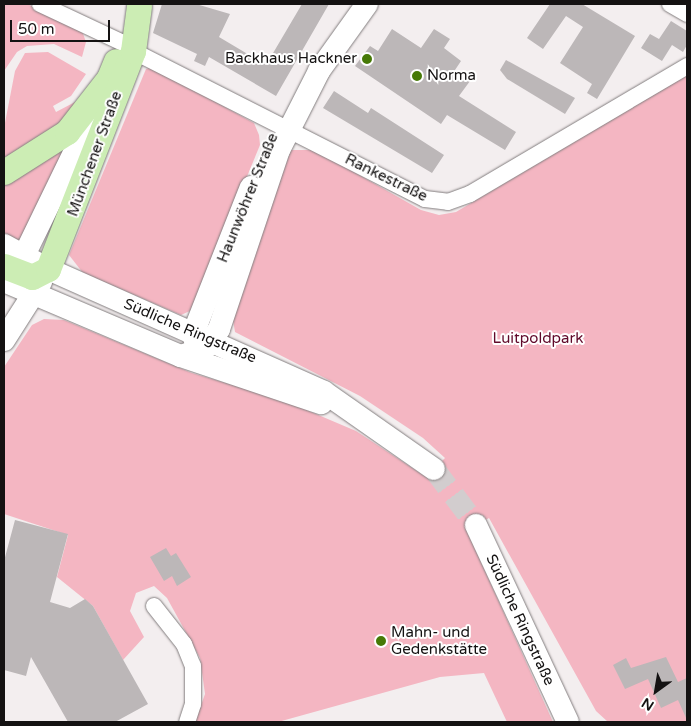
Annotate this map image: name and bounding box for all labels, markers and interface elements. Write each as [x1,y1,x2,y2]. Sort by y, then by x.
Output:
scale bar [12,10,112,42]
text: 50 m [18,20,55,38]
place label: Backhaus Hackner [225,50,357,68]
marker: Backhaus Hackner [361,53,373,65]
place label: Norma [427,67,476,85]
marker: Norma [411,70,423,82]
street label: Münchener Straße [64,89,126,219]
street label: Haunwöhrer Straße [214,131,282,265]
street label: Rankestraße [342,150,430,206]
street label: Südliche Ringstraße [121,295,259,367]
park label: Luitpoldpark [493,330,583,348]
street label: Südliche Ringstraße [482,552,558,688]
place label: Mahn- und Gedenkstätte [391,623,487,658]
marker: Mahn- und Gedenkstätte [375,635,387,647]
north arrow [631,666,681,716]
text: N [639,694,657,714]

